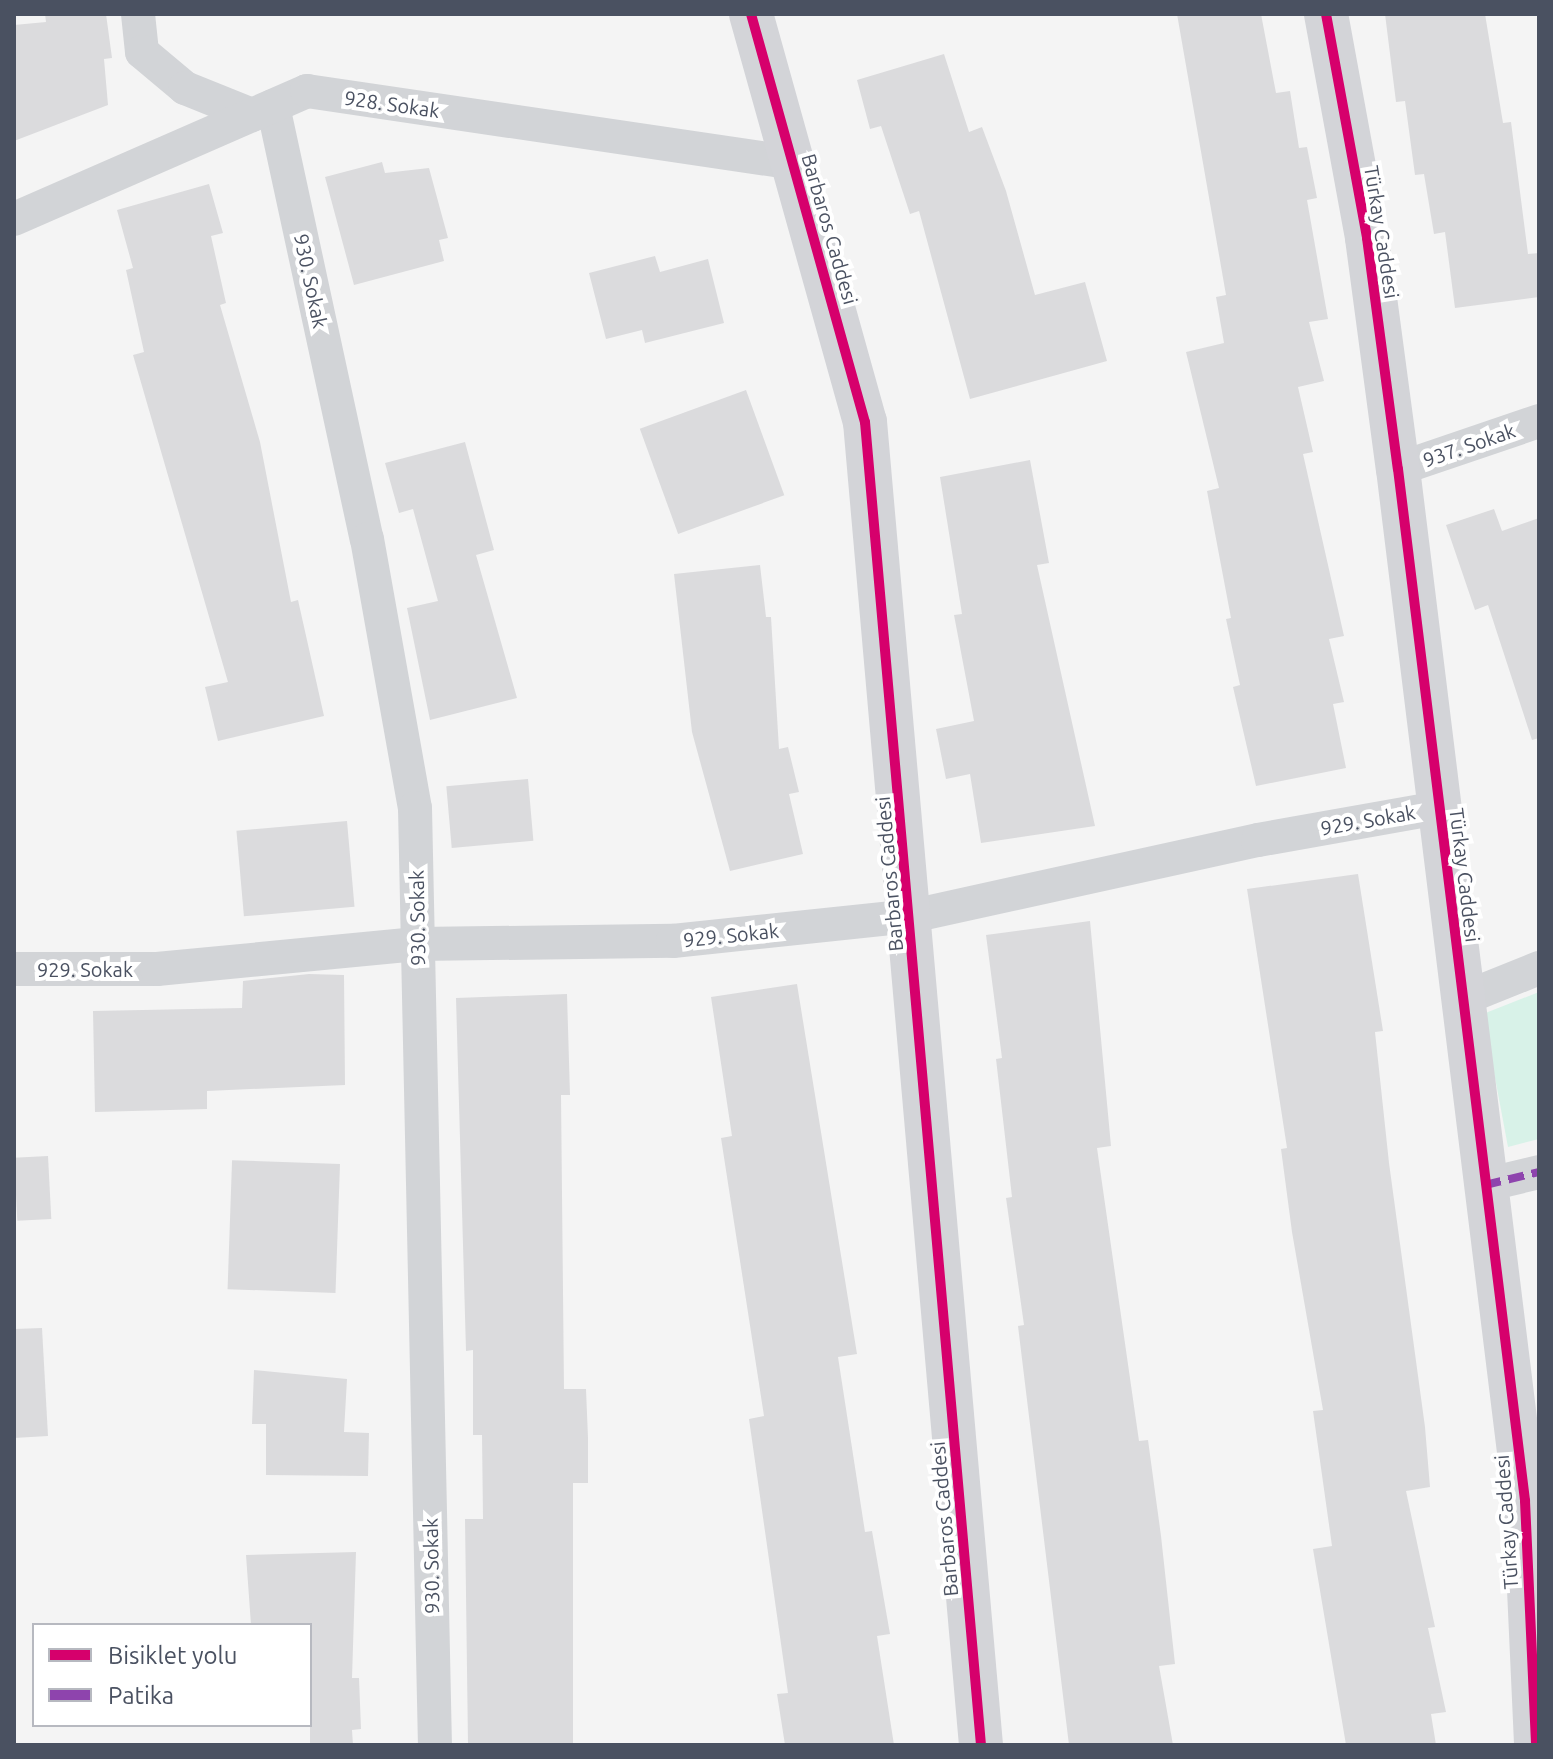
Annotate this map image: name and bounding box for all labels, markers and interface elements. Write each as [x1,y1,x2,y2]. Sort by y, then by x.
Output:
street label: 928. Sokak [343,85,441,123]
street label: Barbaros Caddesi [797,151,863,307]
street label: Türkay Caddesi [1360,164,1404,300]
street label: 930. Sokak [289,232,333,330]
street label: 937. Sokak [1420,418,1518,472]
street label: Barbaros Caddesi [870,795,908,953]
street label: 929. Sokak [1319,800,1417,840]
street label: Türkay Caddesi [1445,807,1485,943]
street label: 930. Sokak [404,870,430,966]
street label: 929. Sokak [682,918,780,952]
street label: 929. Sokak [37,957,133,981]
street label: Barbaros Caddesi [925,1440,963,1598]
street label: Türkay Caddesi [1489,1454,1523,1590]
street label: 930. Sokak [418,1518,444,1614]
legend [32,1623,312,1727]
text: Bisiklet yolu [108,1642,237,1669]
text: Patika [108,1682,174,1709]

